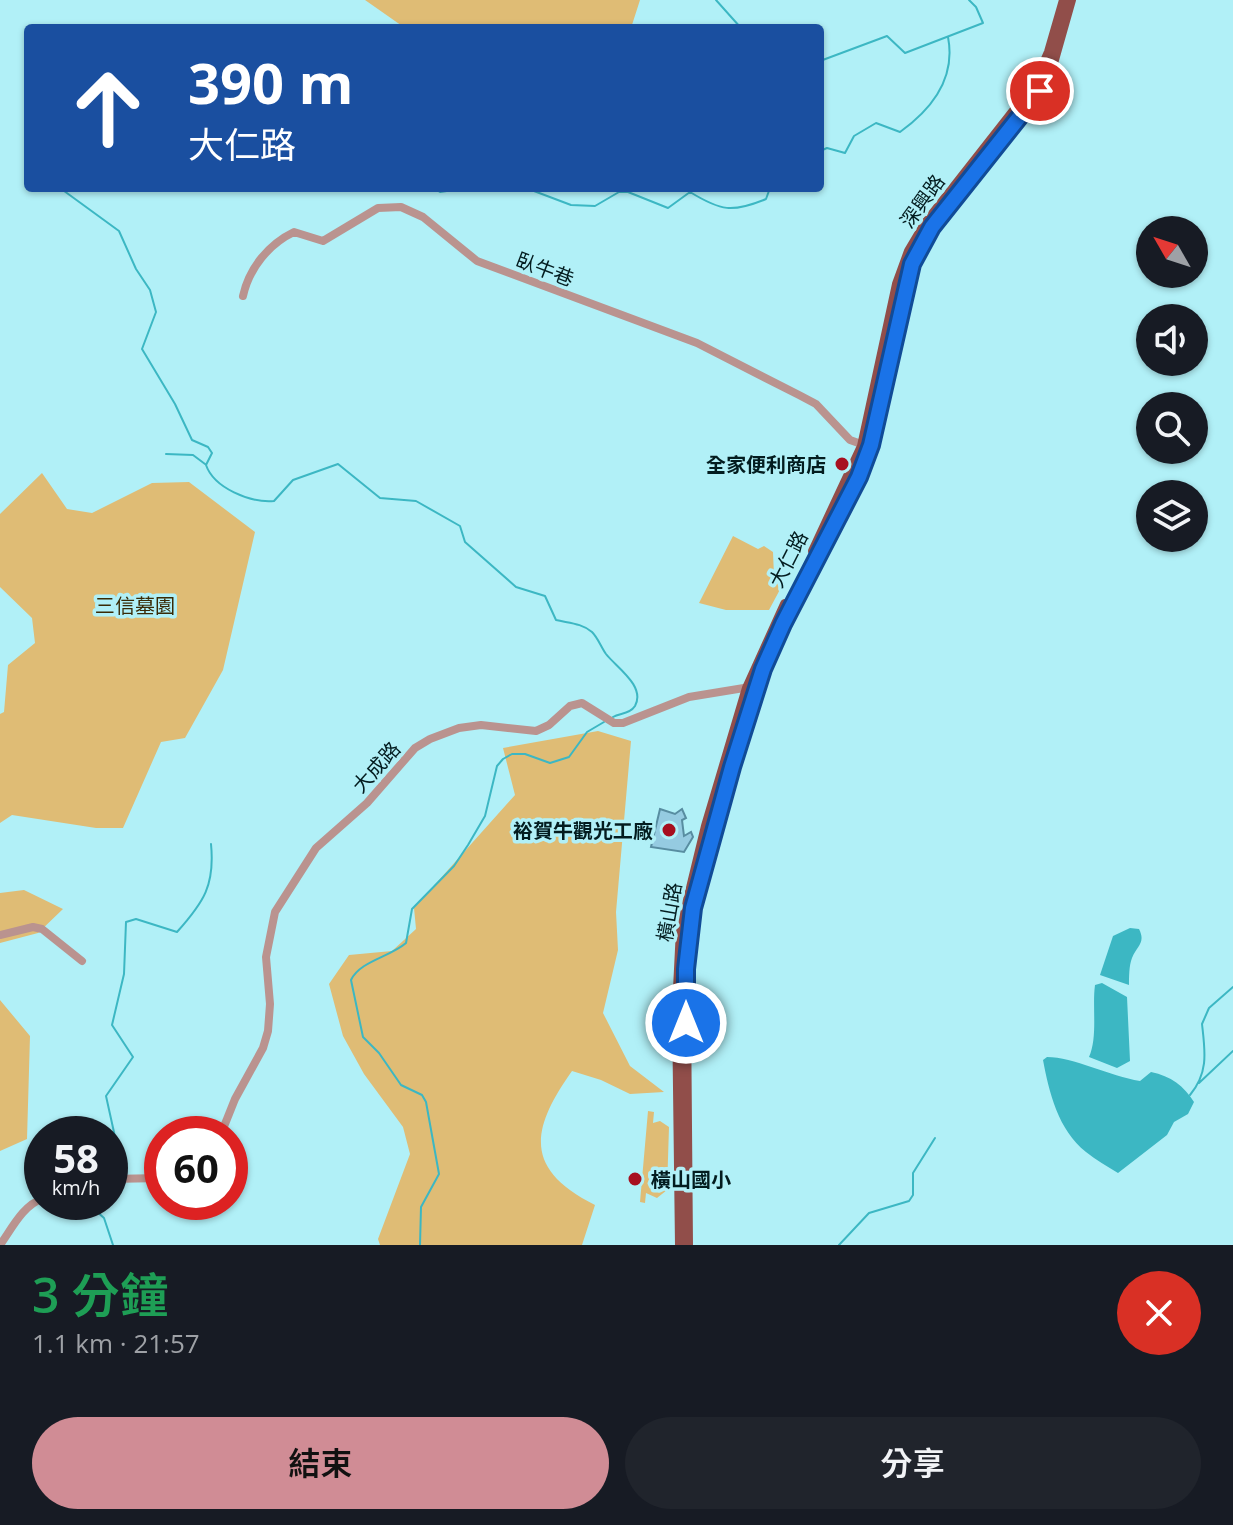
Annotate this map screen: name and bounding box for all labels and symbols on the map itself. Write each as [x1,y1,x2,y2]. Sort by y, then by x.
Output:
pin [1006,57,1074,125]
street label: 深興路 [893,169,951,233]
north arrow [1136,216,1208,288]
street label: 臥牛巷 [512,246,578,292]
place label: 全家便利商店 [706,451,826,478]
marker: 全家便利商店 [833,455,851,473]
street label: 大仁路 [762,526,814,592]
park label: 三信墓園 [95,592,175,619]
street label: 大成路 [346,736,406,798]
place label: 裕賀牛觀光工廠 [513,817,653,844]
marker: 裕賀牛觀光工廠 [660,821,678,839]
street label: 橫山路 [650,880,688,944]
position arrow [644,981,728,1065]
speed limit sign: 60 [144,1116,248,1220]
place label: 橫山國小 [651,1166,731,1193]
marker: 橫山國小 [626,1170,644,1188]

